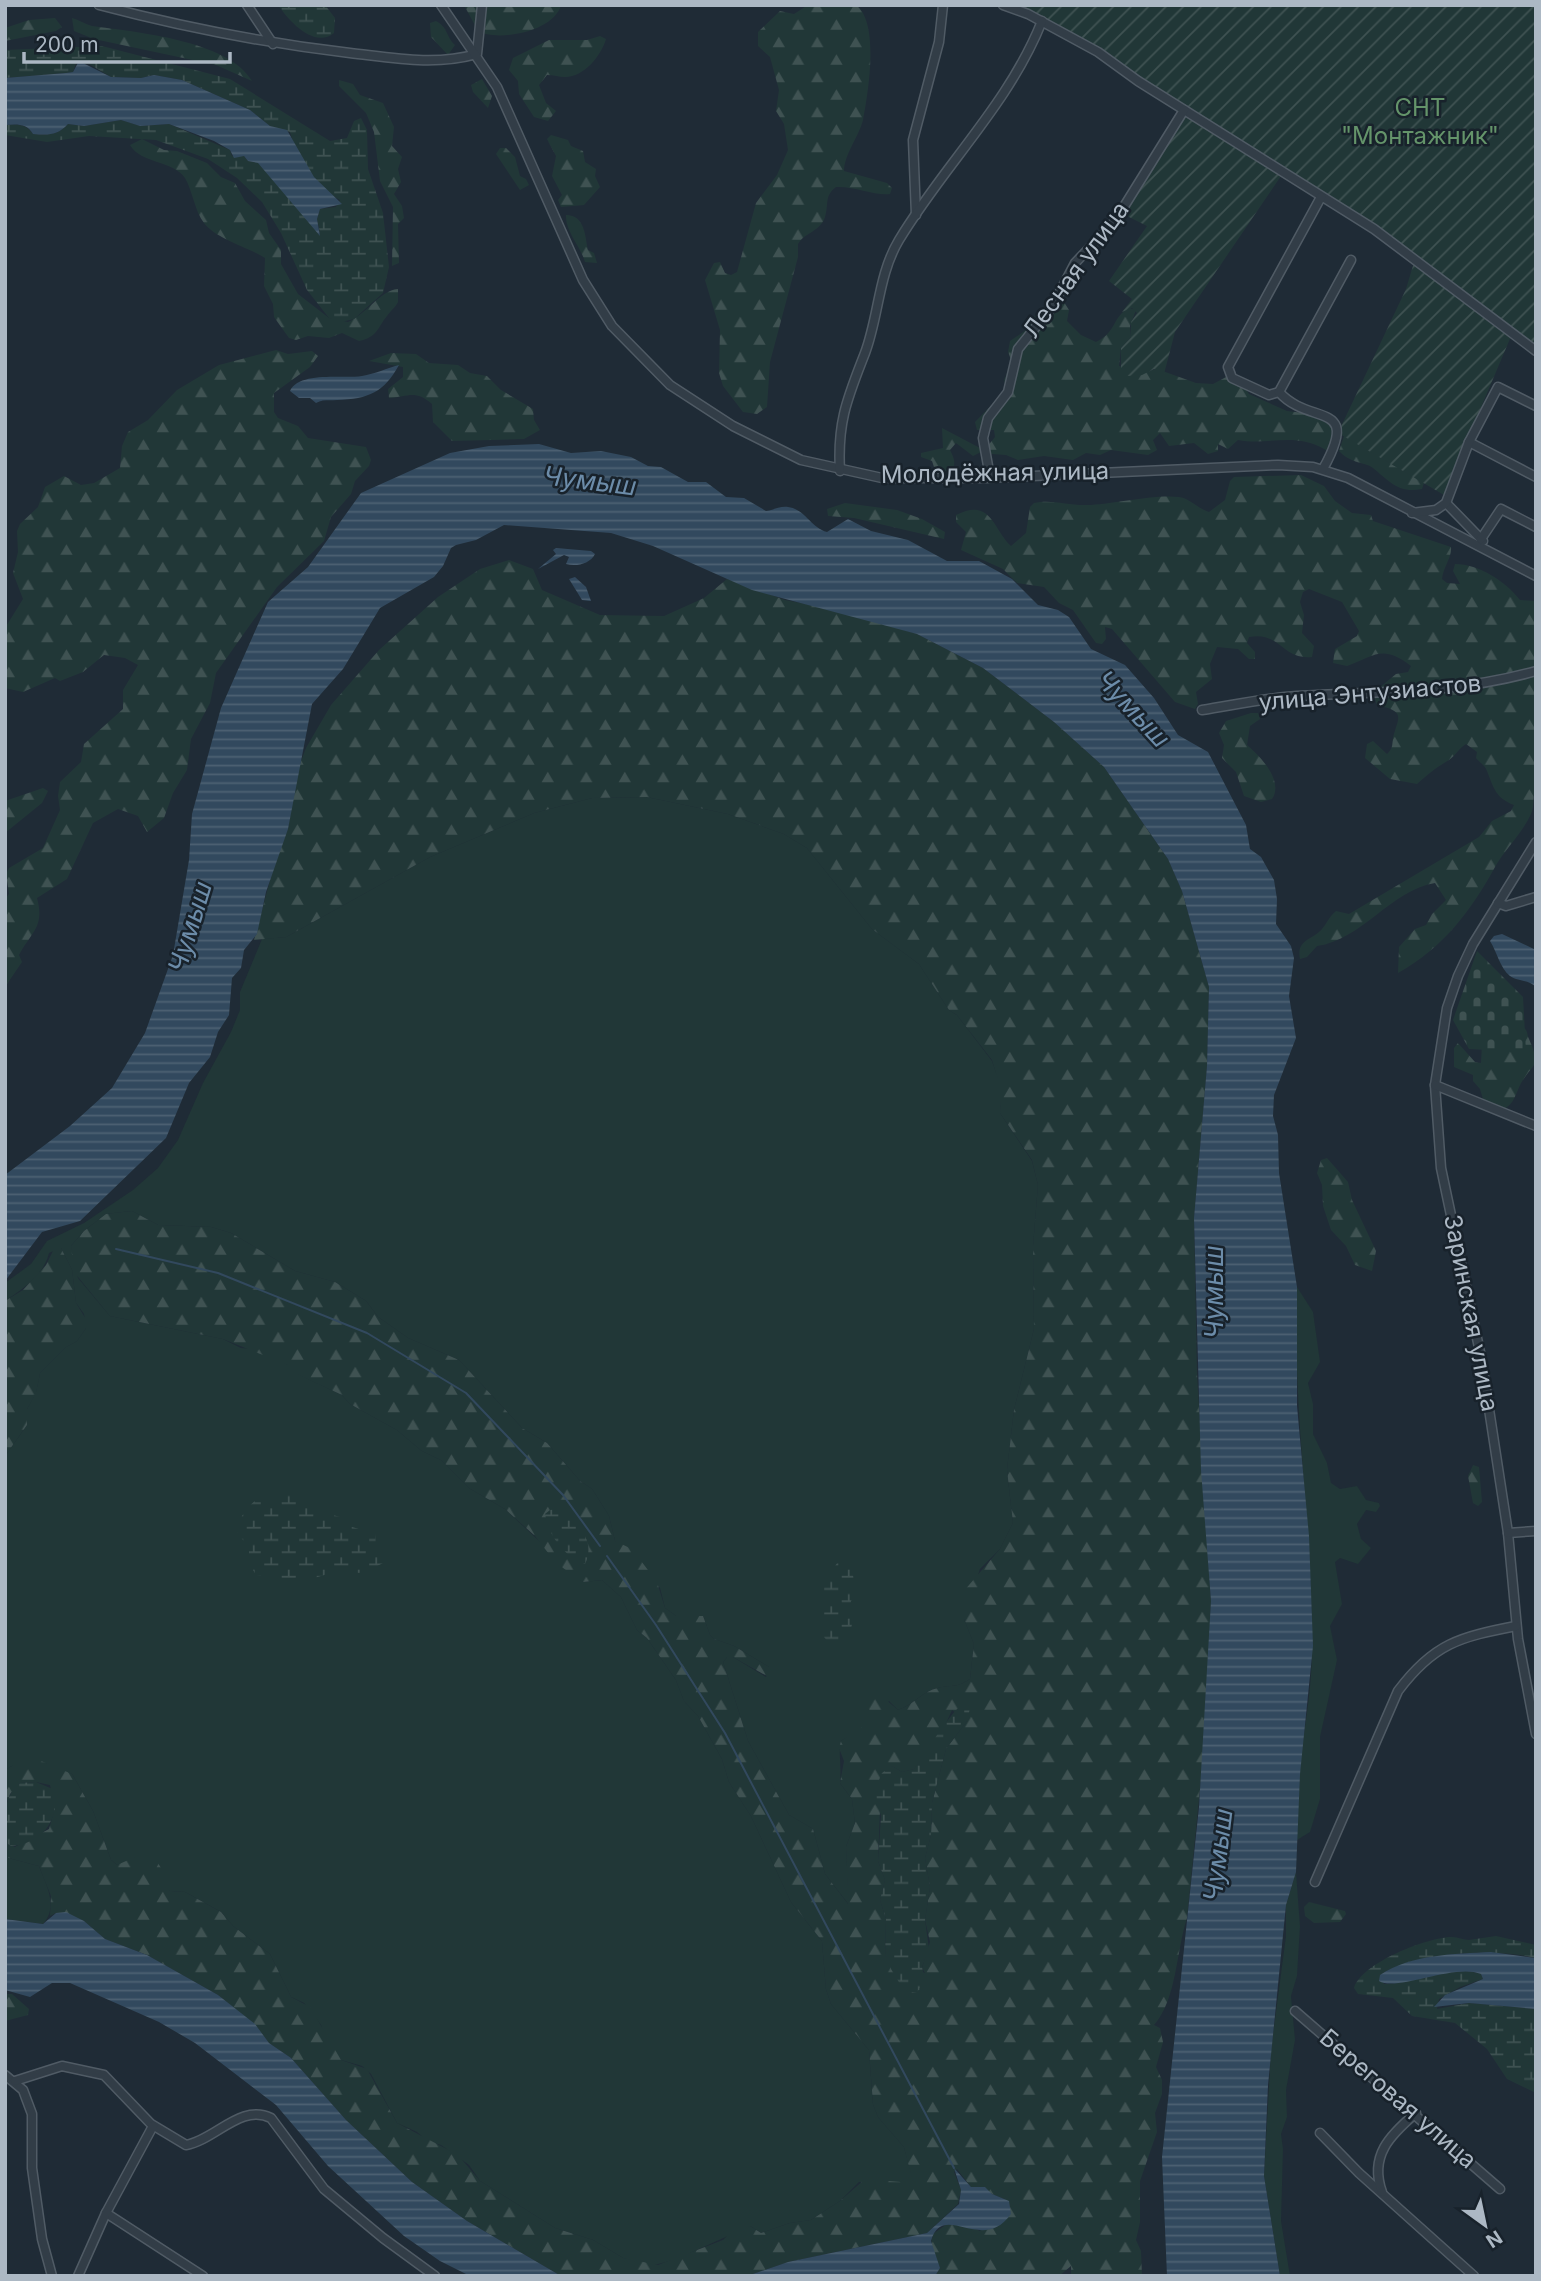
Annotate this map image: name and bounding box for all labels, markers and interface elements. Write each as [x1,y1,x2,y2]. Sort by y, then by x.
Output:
scale bar [24,21,231,65]
text: 200 m [35,32,99,57]
park label: СНТ "Монтажник" [1341,93,1499,150]
street label: Лесная улица [1016,196,1135,344]
street label: Молодёжная улица [881,456,1109,489]
water label: Чумыш [542,459,638,502]
water label: Чумыш [1090,664,1177,753]
street label: улица Энтузиастов [1258,668,1482,717]
water label: Чумыш [161,878,218,976]
street label: Заринская улица [1438,1212,1505,1414]
water label: Чумыш [1198,1245,1229,1339]
water label: Чумыш [1196,1807,1239,1903]
street label: Береговая улица [1314,2023,1483,2174]
north arrow [1450,2190,1520,2260]
text: N [1482,2225,1506,2252]

